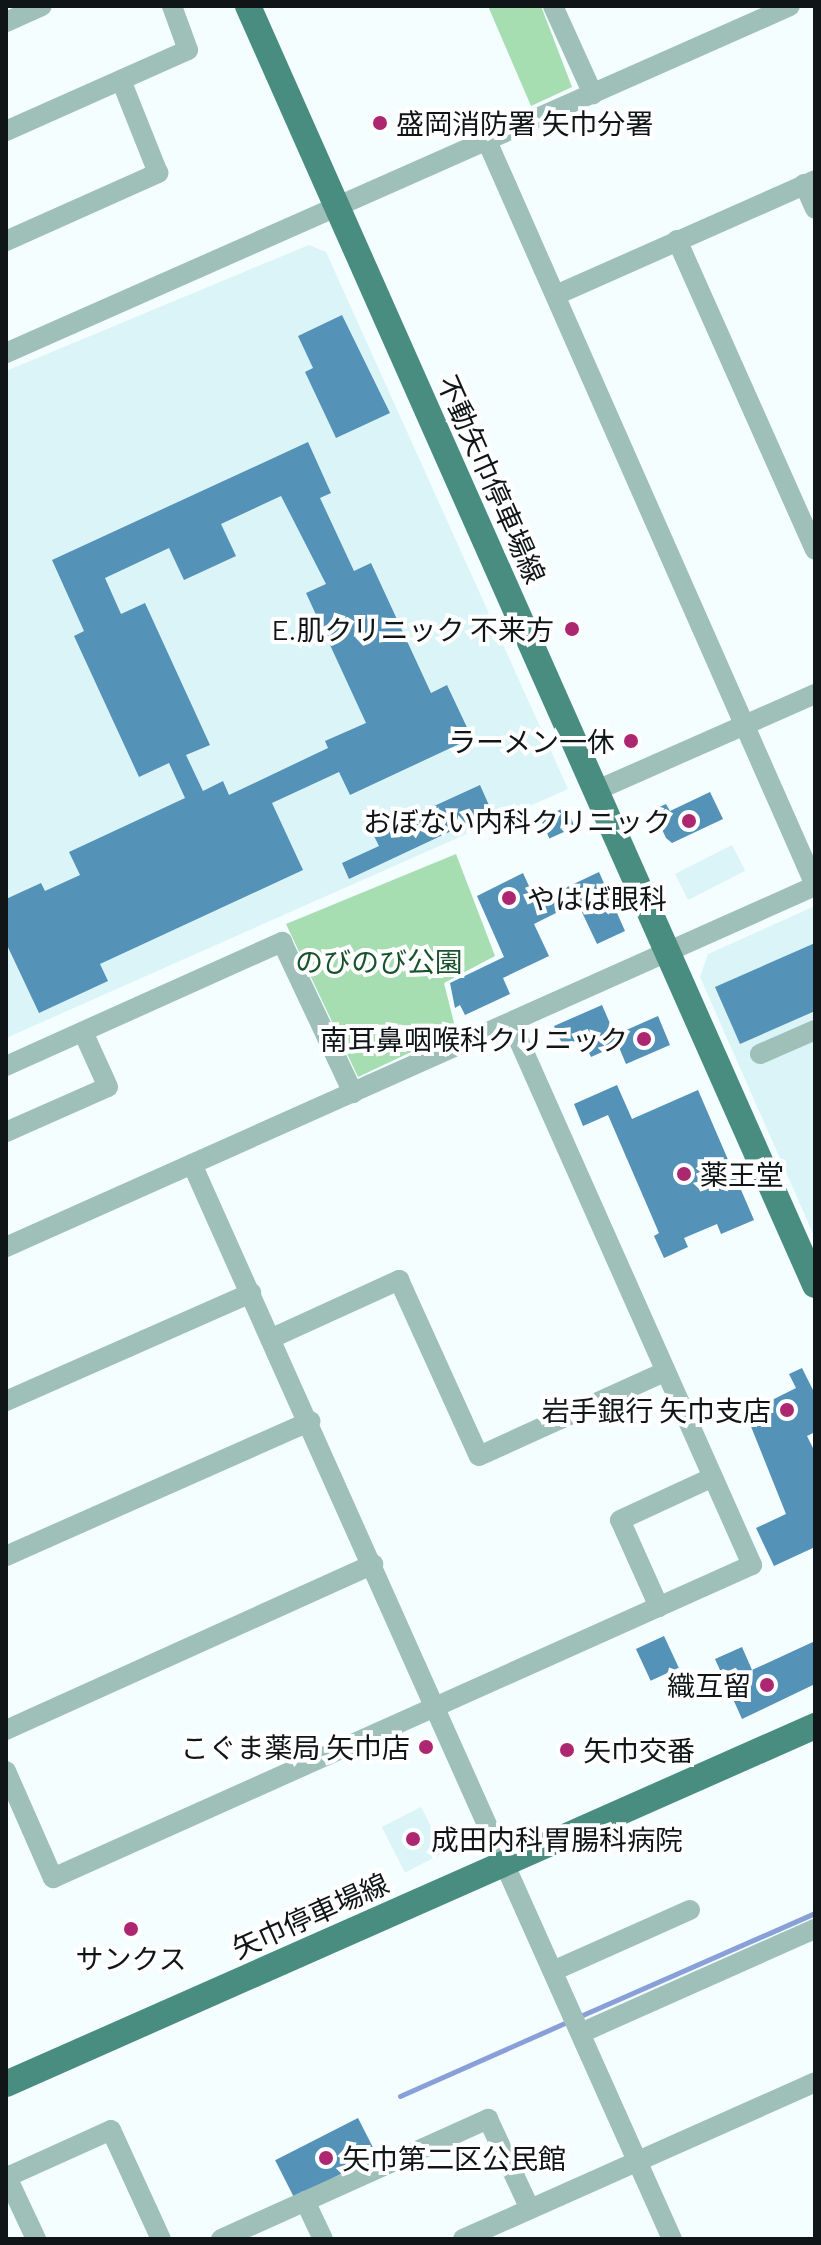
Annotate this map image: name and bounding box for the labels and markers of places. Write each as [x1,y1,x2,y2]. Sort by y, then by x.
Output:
place label: 盛岡消防署 矢巾分署 [396,106,654,140]
marker: 盛岡消防署 矢巾分署 [371,114,389,132]
place label: E.肌クリニック 不来方 [272,612,554,646]
marker: E.肌クリニック 不来方 [561,618,583,640]
place label: ラーメン一休 [447,724,615,758]
marker: ラーメン一休 [622,732,640,750]
place label: おぼない内科クリニック [363,804,671,838]
marker: おぼない内科クリニック [678,810,700,832]
place label: やはば眼科 [527,881,667,915]
marker: やはば眼科 [498,887,520,909]
place label: 南耳鼻咽喉科クリニック [320,1022,628,1056]
marker: 南耳鼻咽喉科クリニック [635,1030,653,1048]
place label: 薬王堂 [700,1157,784,1191]
marker: 薬王堂 [675,1165,693,1183]
place label: 岩手銀行 矢巾支店 [541,1393,771,1427]
marker: 岩手銀行 矢巾支店 [778,1401,796,1419]
place label: 織互留 [667,1668,751,1702]
marker: 織互留 [758,1676,776,1694]
place label: こぐま薬局 矢巾店 [180,1730,410,1764]
place label: 矢巾交番 [583,1733,695,1767]
marker: こぐま薬局 矢巾店 [417,1738,435,1756]
marker: 矢巾交番 [558,1741,576,1759]
place label: 成田内科胃腸科病院 [431,1822,683,1856]
marker: 成田内科胃腸科病院 [402,1828,424,1850]
marker: サンクス [122,1920,140,1938]
place label: サンクス [75,1941,187,1975]
place label: 矢巾第二区公民館 [342,2141,566,2175]
marker: 矢巾第二区公民館 [317,2149,335,2167]

